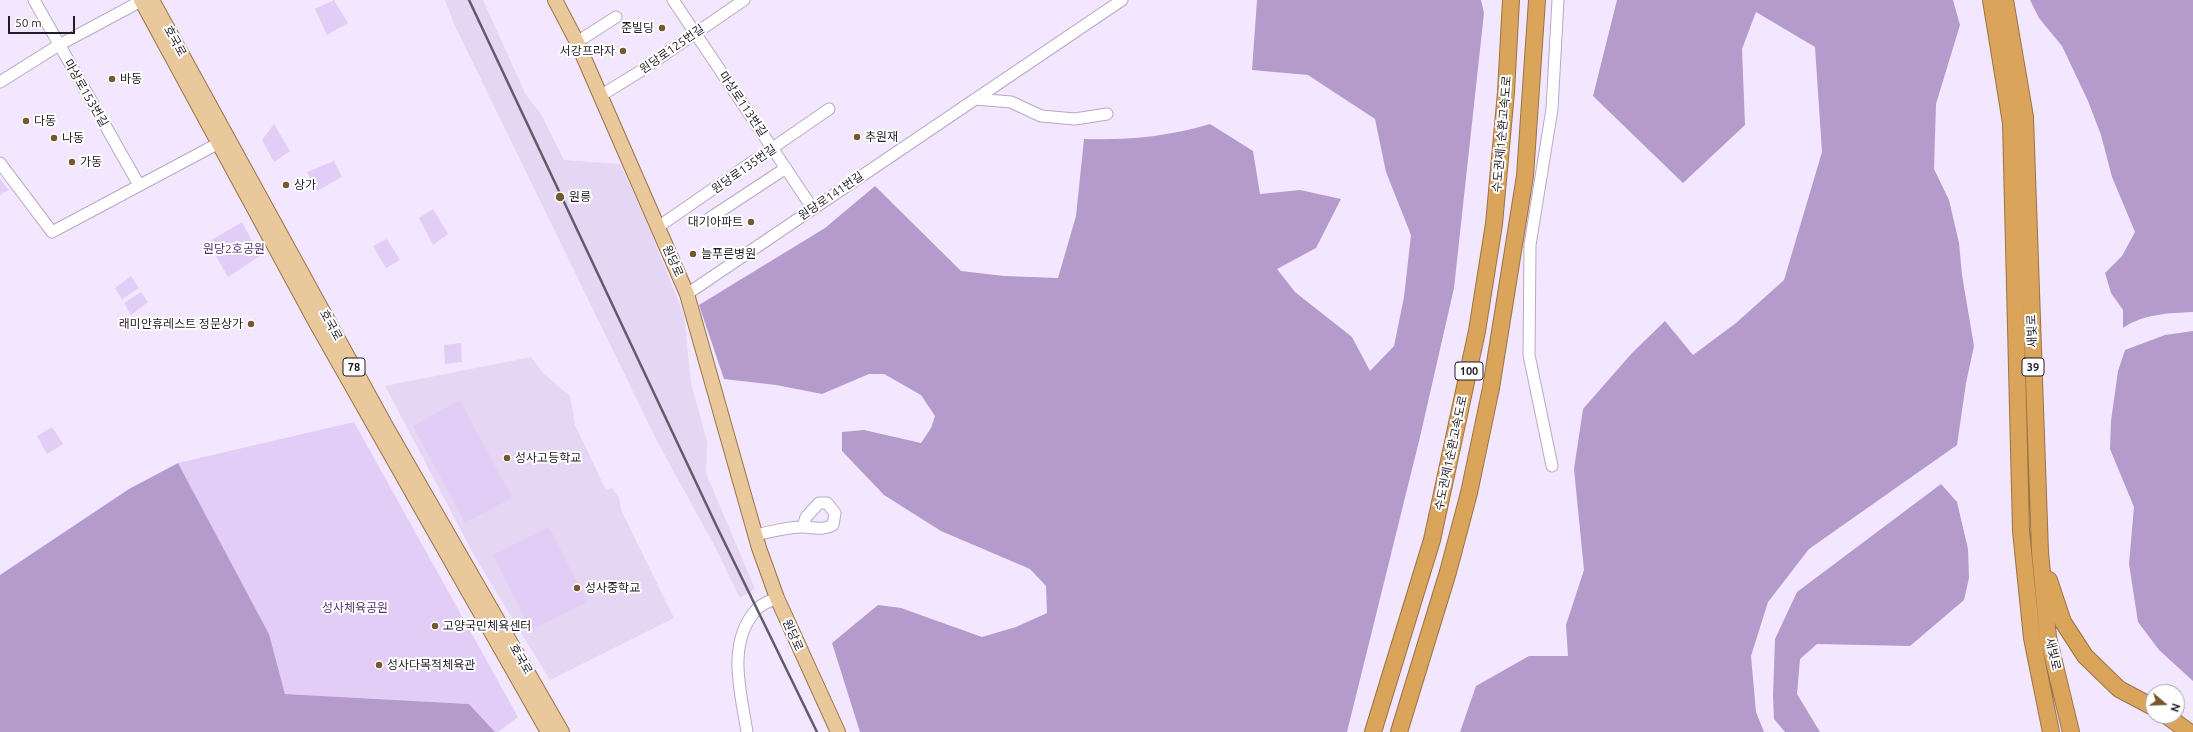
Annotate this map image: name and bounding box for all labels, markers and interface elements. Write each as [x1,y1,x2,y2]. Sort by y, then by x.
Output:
scale bar [10,8,77,34]
text: 50 m [15,16,42,29]
place label: 준빌딩 [621,21,654,35]
street label: 원당로125번길 [637,21,707,77]
street label: 호국로 [161,23,189,59]
marker: 준빌딩 [657,23,667,33]
place label: 서강프라자 [560,44,615,58]
marker: 서강프라자 [618,46,628,56]
street label: 마상로153번길 [61,57,111,129]
street label: 마상로113번길 [716,69,770,139]
place label: 바동 [120,72,142,86]
marker: 바동 [107,74,117,84]
street label: 수도권제1순환고속도로 [1490,75,1514,193]
place label: 다동 [34,114,56,128]
marker: 다동 [21,116,31,126]
place label: 추원재 [865,130,898,144]
place label: 나동 [62,131,84,145]
marker: 추원재 [852,132,862,142]
marker: 나동 [49,133,59,143]
street label: 원당로135번길 [709,141,779,197]
place label: 가동 [80,155,102,169]
marker: 가동 [67,157,77,167]
street label: 원당로141번길 [796,169,866,223]
place label: 상가 [294,178,316,192]
marker: 상가 [281,180,291,190]
place label: 원릉 [569,190,591,204]
marker: 원릉 [554,191,566,203]
place label: 대기아파트 [688,215,743,229]
marker: 대기아파트 [746,217,756,227]
park label: 원당2호공원 [203,242,265,256]
street label: 원당로 [660,243,686,279]
place label: 늘푸른병원 [701,247,756,261]
marker: 늘푸른병원 [688,249,698,259]
street label: 호국로 [317,307,345,343]
street label: 새빛로 [2024,314,2040,348]
place label: 래미안휴레스트 정문상가 [119,317,243,331]
marker: 래미안휴레스트 정문상가 [246,319,256,329]
road number: 78 [343,358,365,376]
road number: 39 [2022,358,2044,376]
road number: 100 [1455,362,1483,380]
street label: 수도권제1순환고속도로 [1432,394,1470,512]
place label: 성사고등학교 [515,451,581,465]
marker: 성사고등학교 [502,453,512,463]
place label: 성사중학교 [585,581,640,595]
marker: 성사중학교 [572,583,582,593]
park label: 성사체육공원 [322,601,388,615]
street label: 원당로 [780,617,806,653]
place label: 고양국민체육센터 [443,619,531,633]
marker: 고양국민체육센터 [430,621,440,631]
street label: 새빛로 [2042,636,2064,672]
street label: 호국로 [506,641,536,677]
place label: 성사다목적체육관 [387,658,475,672]
marker: 성사다목적체육관 [374,660,384,670]
north arrow [2145,684,2185,724]
text: N [2168,702,2182,713]

